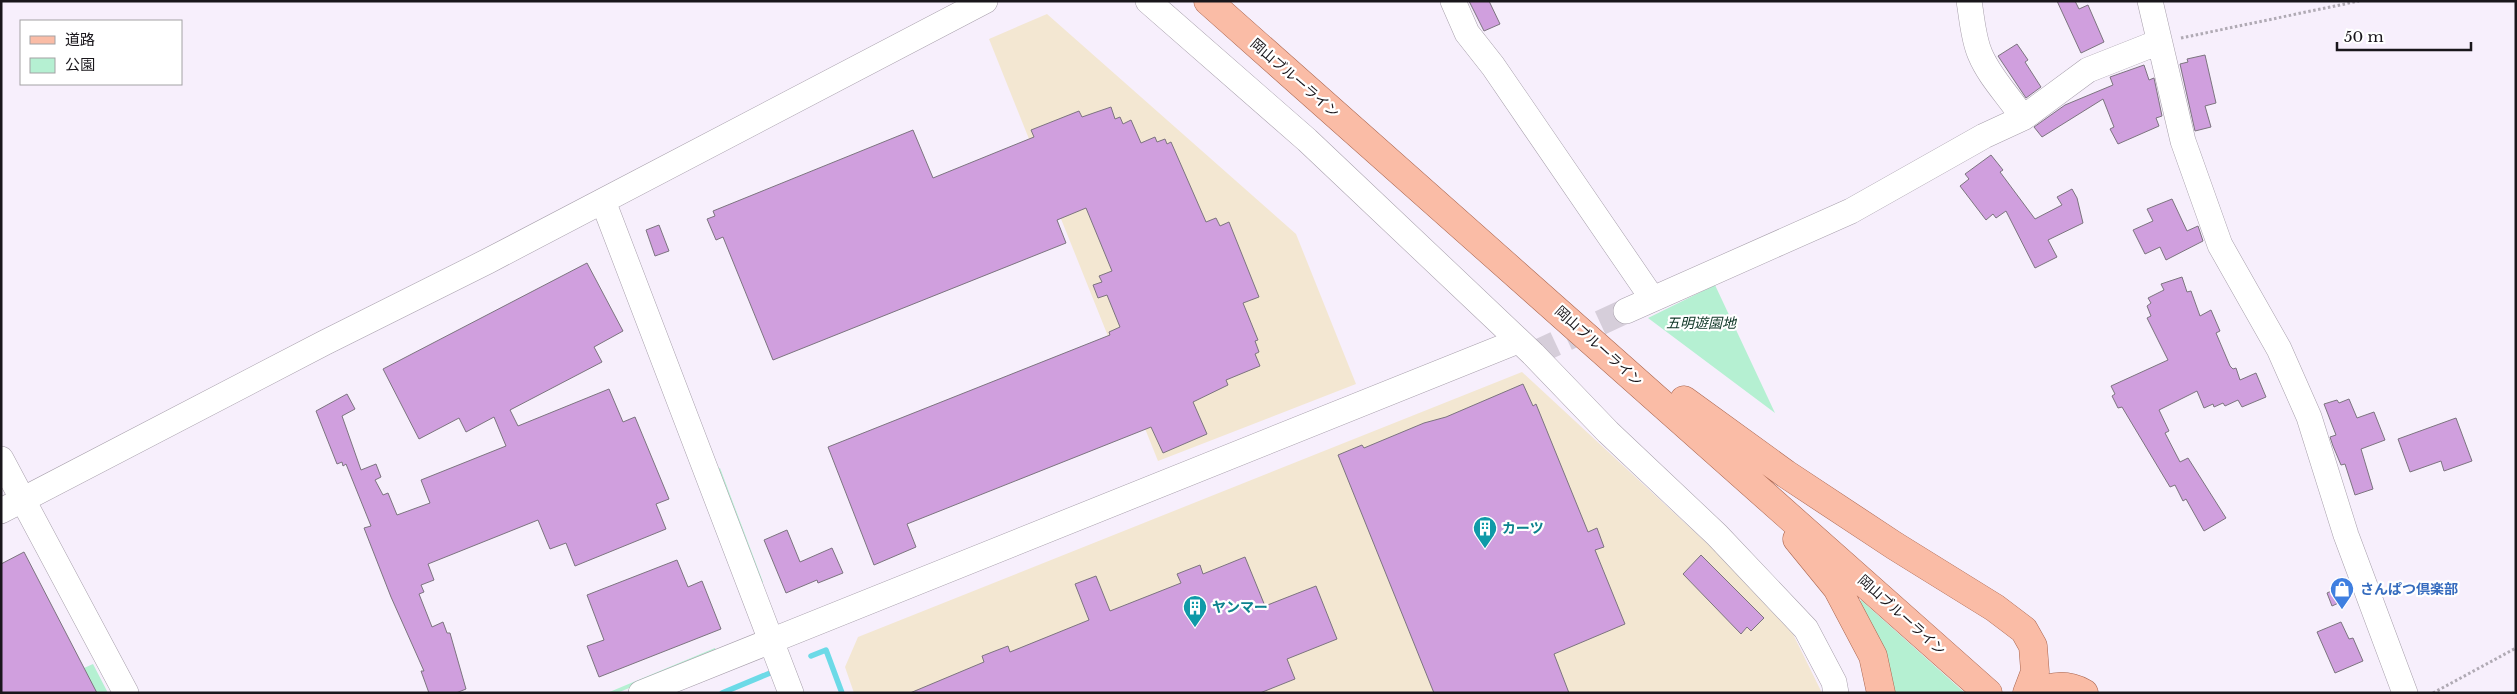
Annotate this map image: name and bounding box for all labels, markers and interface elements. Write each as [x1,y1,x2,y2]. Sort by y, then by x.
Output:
legend [20,20,182,85]
scale bar [2337,20,2471,52]
text: 50 m [2344,27,2384,46]
text: 道路 [65,30,95,49]
street label: 岡山ブルーライン [1247,34,1343,122]
text: 公園 [65,55,95,74]
street label: 岡山ブルーライン [1551,302,1647,390]
park label: 五明遊園地 [1666,314,1738,332]
building icon: カーツ [1472,515,1498,549]
place label: カーツ [1502,519,1544,537]
street label: 岡山ブルーライン [1854,571,1950,659]
shop icon: さんぱつ倶楽部 [2329,576,2355,610]
place label: さんぱつ倶楽部 [2360,580,2458,598]
building icon: ヤンマー [1182,594,1208,628]
place label: ヤンマー [1212,598,1268,616]

